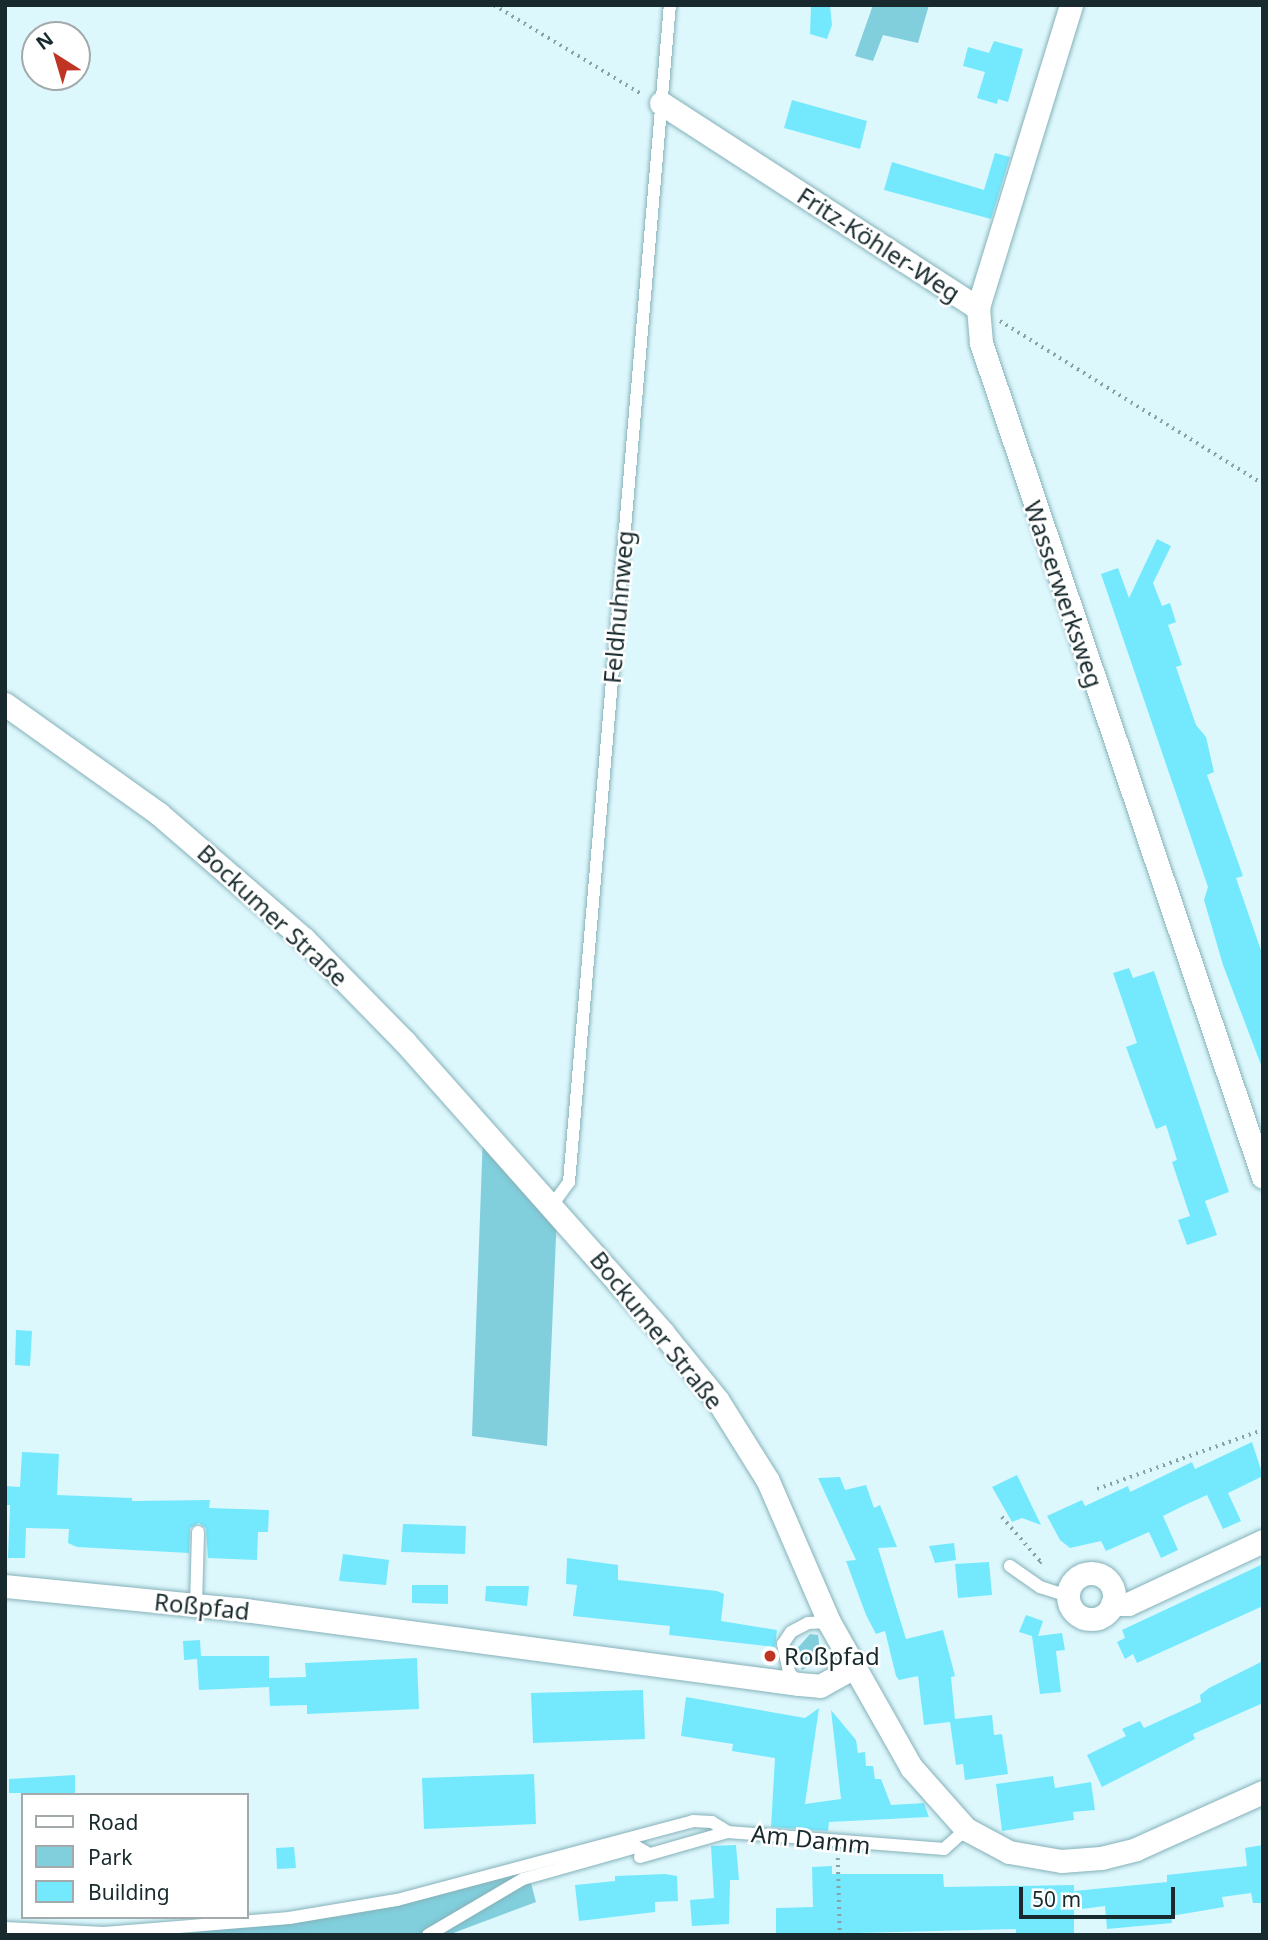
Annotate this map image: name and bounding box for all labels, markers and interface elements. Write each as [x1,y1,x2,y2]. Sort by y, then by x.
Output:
north arrow [21,21,91,91]
text: N [31,26,59,56]
street label: Fritz-Köhler-Weg [792,181,966,307]
street label: Wasserwerksweg [1019,497,1109,691]
street label: Feldhuhnweg [597,529,639,685]
street label: Bockumer Straße [192,838,354,992]
street label: Bockumer Straße [585,1245,729,1415]
street label: Roßpfad [153,1587,251,1625]
place label: Roßpfad [784,1642,880,1670]
marker: Roßpfad [762,1648,778,1664]
legend [21,1793,248,1919]
text: Road [88,1808,138,1836]
street label: Am Damm [750,1818,872,1860]
text: Park [88,1843,132,1871]
scale bar [1023,1874,1179,1918]
text: Building [88,1878,170,1906]
text: 50 m [1032,1885,1081,1913]

